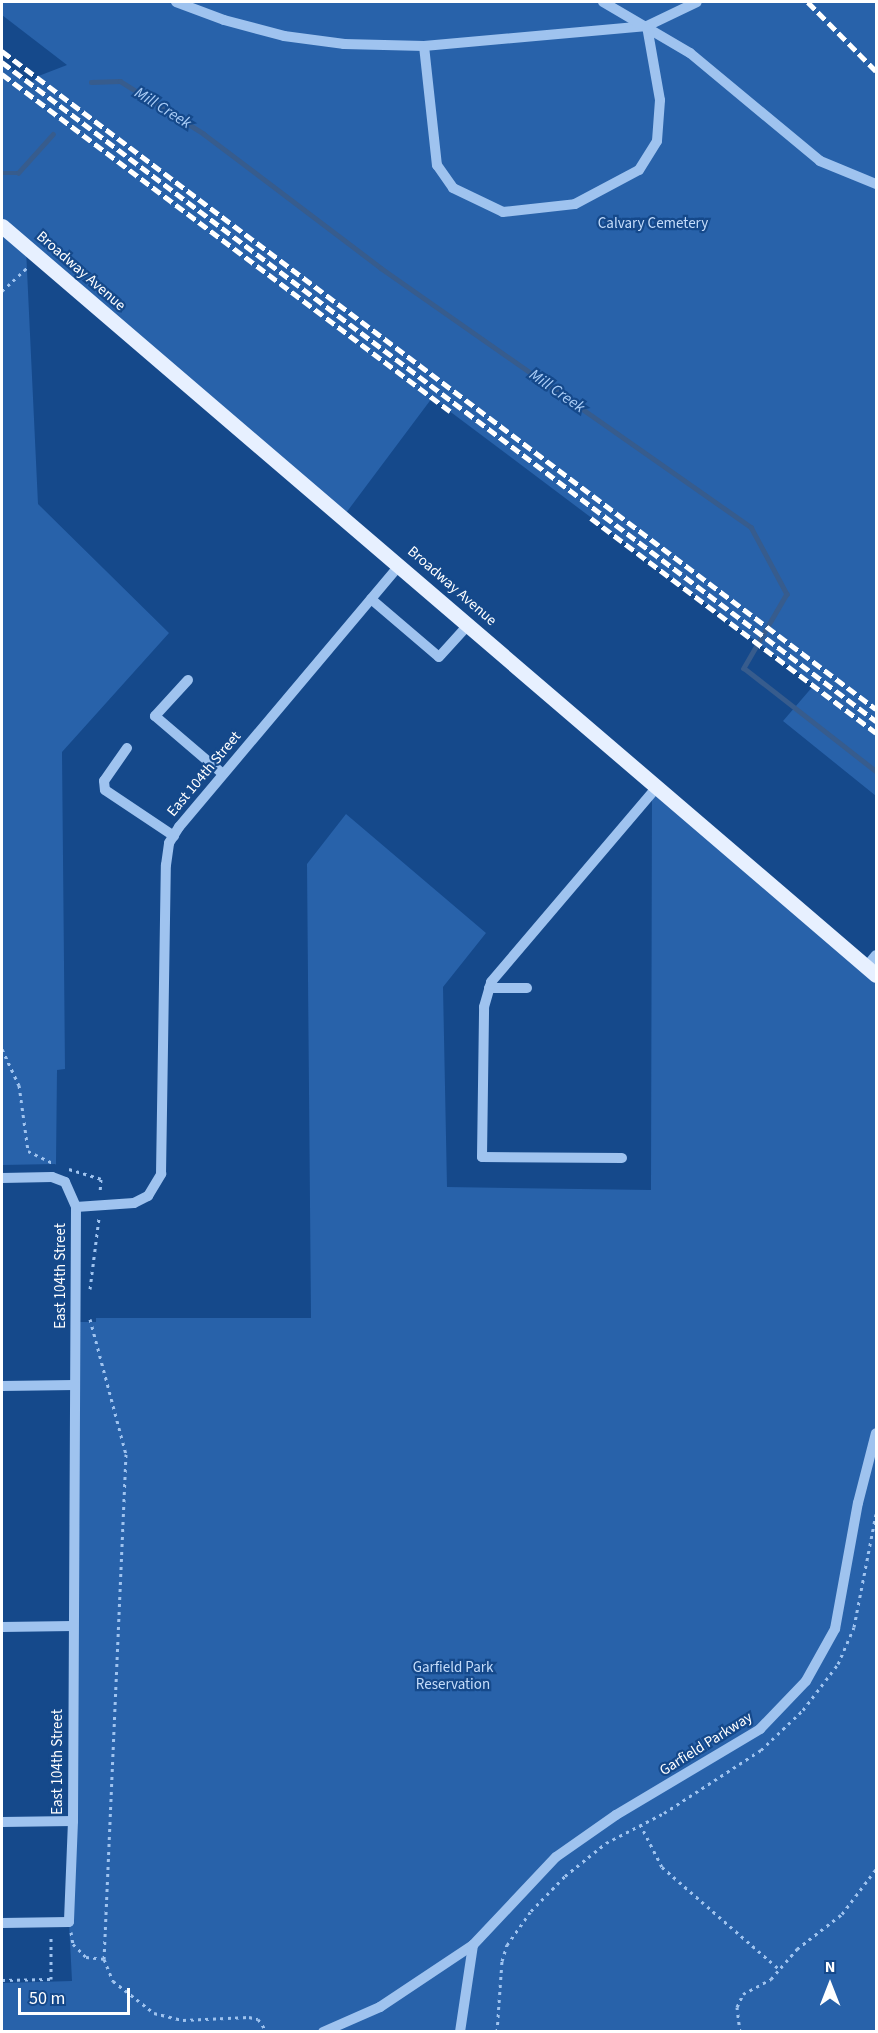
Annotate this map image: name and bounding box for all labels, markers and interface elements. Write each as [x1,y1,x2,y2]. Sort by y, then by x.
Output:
water label: Mill Creek [131,83,195,133]
park label: Calvary Cemetery [598,215,708,233]
street label: Broadway Avenue [33,227,129,315]
water label: Mill Creek [526,365,588,417]
street label: Broadway Avenue [404,542,500,630]
street label: East 104th Street [163,728,245,820]
street label: East 104th Street [52,1223,70,1329]
park label: Garfield Park Reservation [413,1658,493,1693]
street label: Garfield Parkway [656,1708,756,1780]
street label: East 104th Street [49,1709,67,1815]
north arrow [800,1955,860,2015]
text: N [825,1956,835,1978]
scale bar [21,1976,134,2014]
text: 50 m [29,1986,65,2011]

